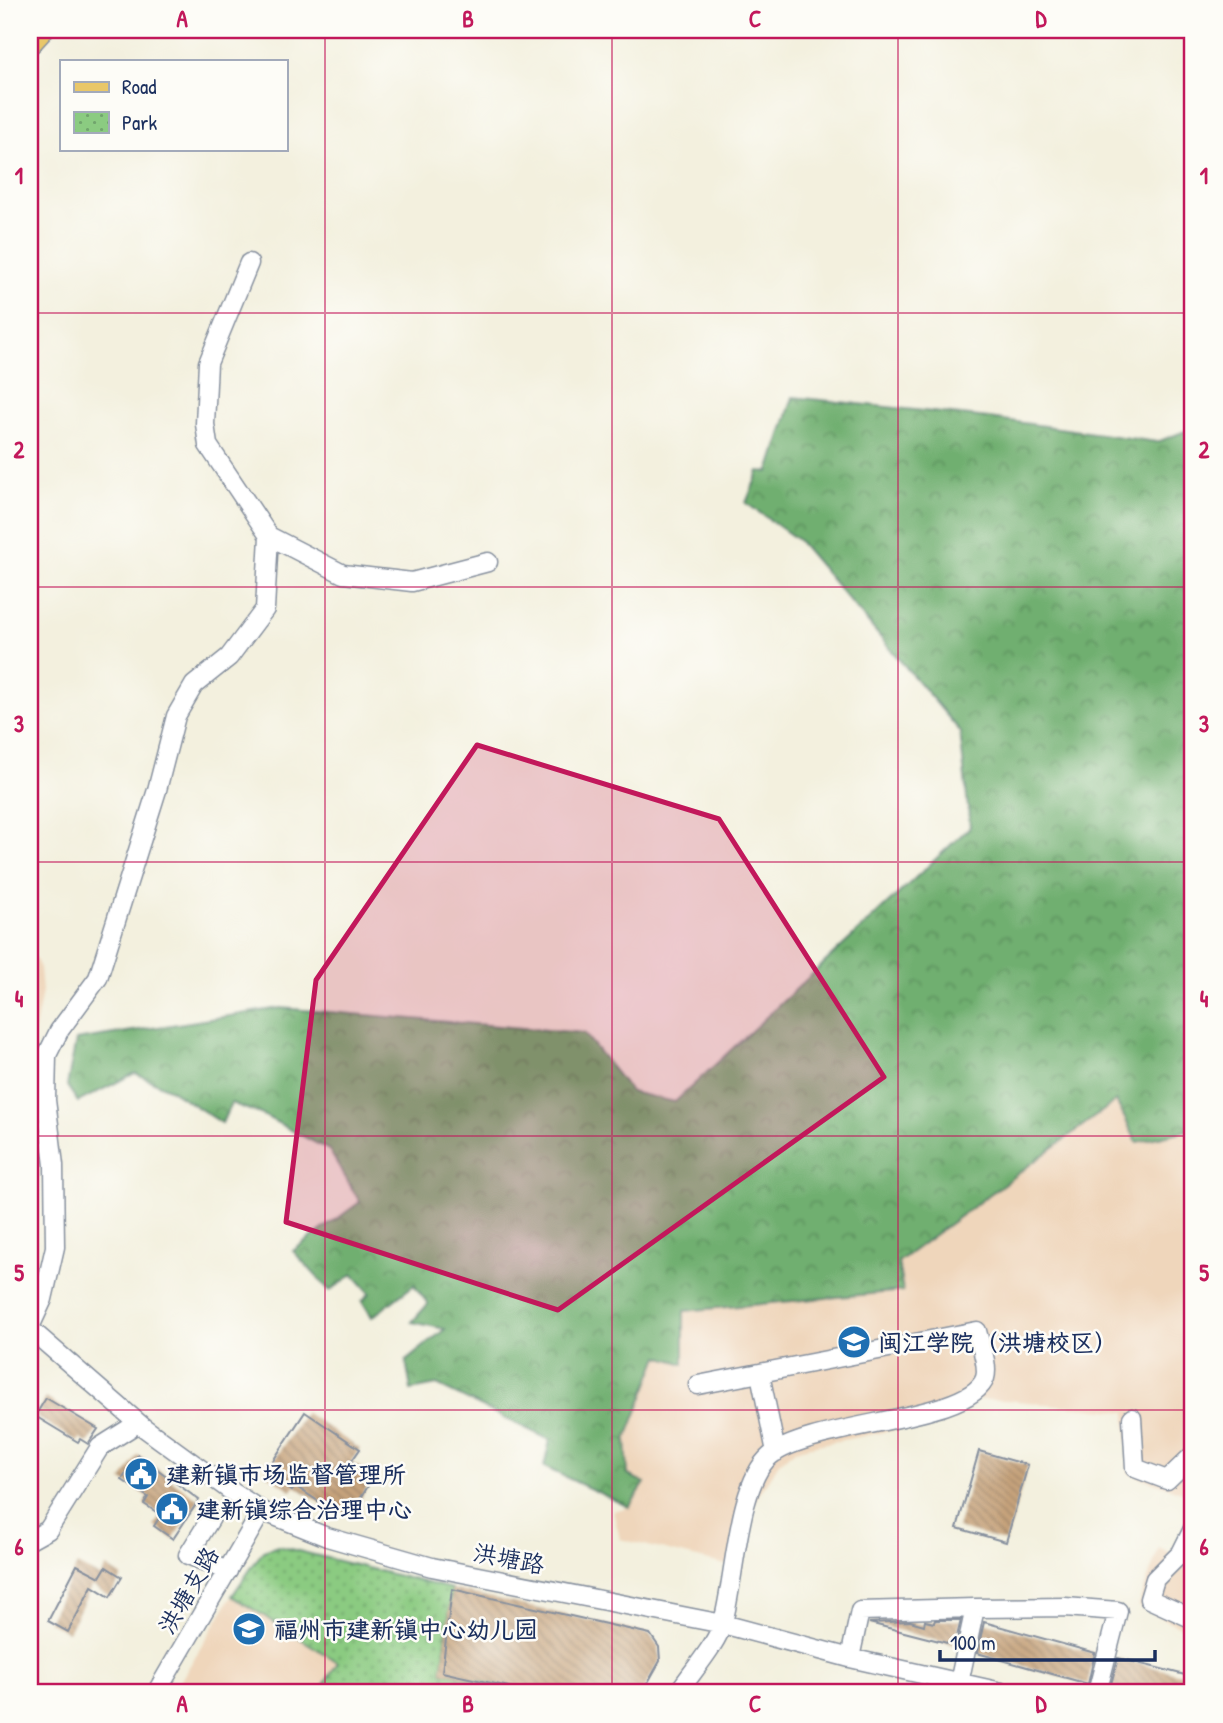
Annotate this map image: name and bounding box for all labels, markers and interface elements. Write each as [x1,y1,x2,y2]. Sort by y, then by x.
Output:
text: A [176,3,188,34]
text: B [462,3,474,34]
text: C [749,3,761,34]
text: D [1036,3,1048,34]
legend [60,60,287,150]
text: Road [122,72,156,101]
text: Park [122,108,157,137]
text: 1 [15,160,23,191]
text: 1 [1200,160,1208,191]
text: 2 [14,434,25,465]
text: 2 [1199,434,1210,465]
text: 3 [14,708,24,739]
text: 3 [1199,708,1209,739]
text: 4 [15,983,24,1014]
text: 4 [1200,983,1209,1014]
text: 5 [14,1257,24,1288]
text: 5 [1199,1257,1209,1288]
school or university icon: 闽江学院（洪塘校区） [835,1323,873,1361]
place label: 闽江学院（洪塘校区） [878,1326,1118,1358]
public building icon: 建新镇市场监督管理所 [122,1455,160,1493]
place label: 建新镇市场监督管理所 [166,1458,406,1490]
public building icon: 建新镇综合治理中心 [153,1490,191,1528]
place label: 建新镇综合治理中心 [196,1493,412,1525]
text: 6 [14,1531,24,1562]
text: 6 [1199,1531,1209,1562]
street label: 洪塘路 [471,1535,547,1581]
street label: 洪塘支路 [150,1540,226,1640]
school or university icon: 福州市建新镇中心幼儿园 [230,1610,268,1648]
place label: 福州市建新镇中心幼儿园 [274,1613,538,1645]
scale bar [940,1618,1155,1662]
text: 100 m [950,1628,996,1657]
text: A [176,1688,188,1719]
text: B [462,1688,474,1719]
text: C [749,1688,761,1719]
text: D [1036,1688,1048,1719]

